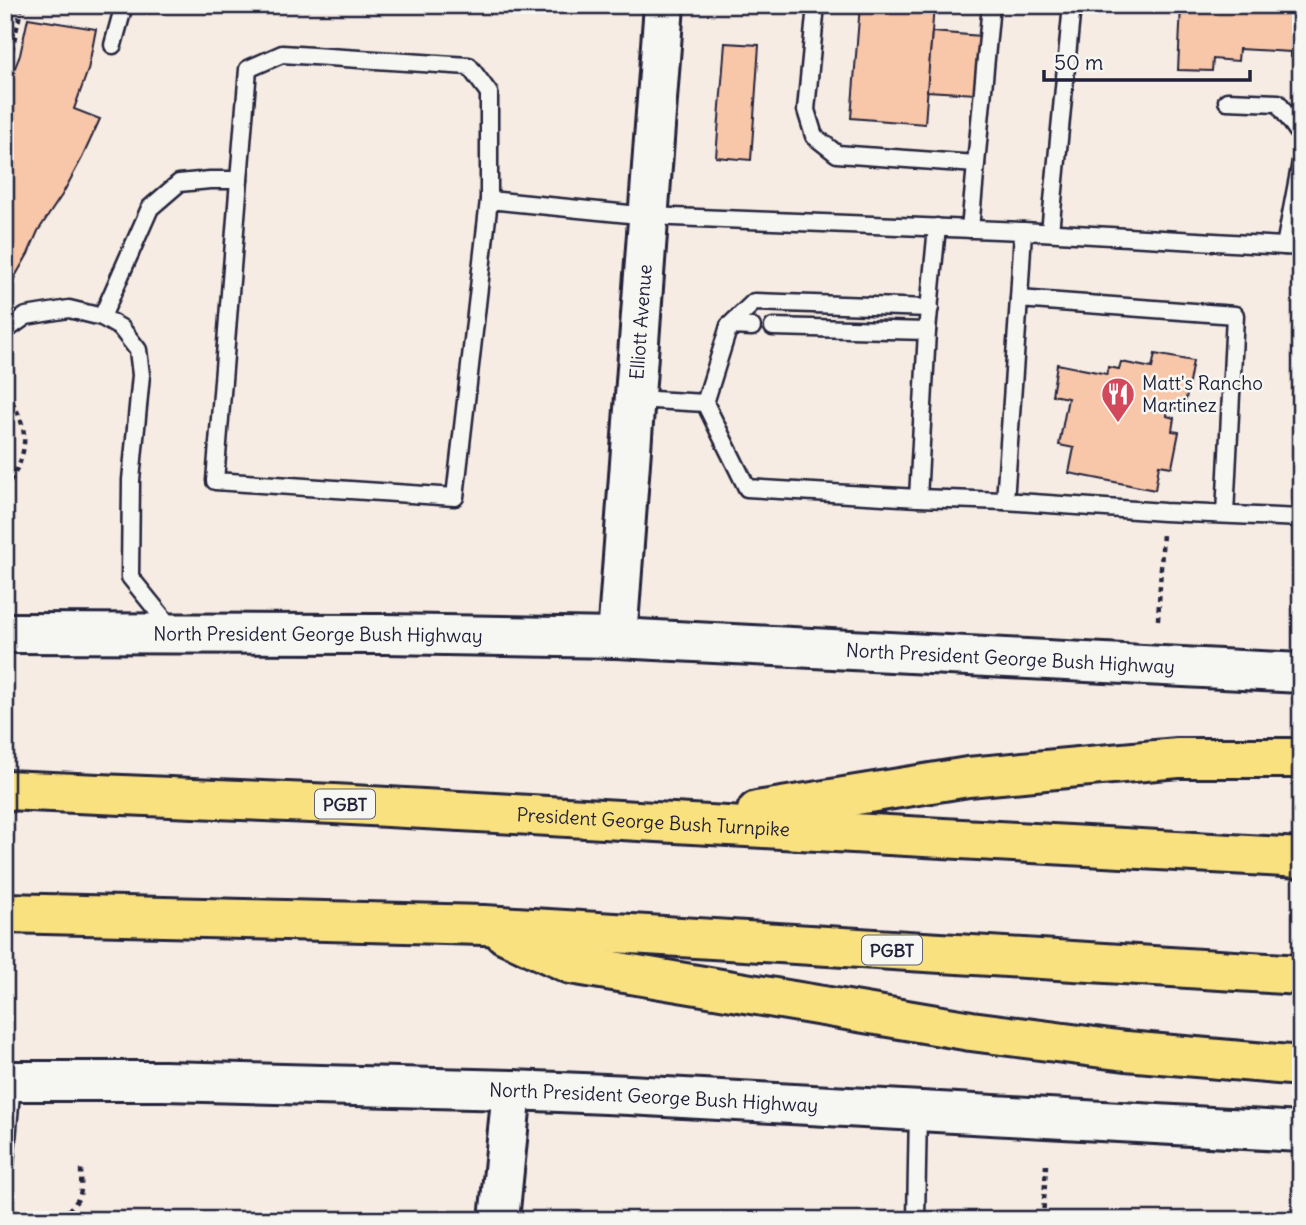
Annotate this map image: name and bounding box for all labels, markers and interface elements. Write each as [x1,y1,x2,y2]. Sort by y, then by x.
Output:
scale bar [1044,38,1250,82]
text: 50 m [1054,49,1103,76]
street label: Elliott Avenue [624,263,657,380]
place label: Matt's Rancho Martinez [1142,371,1263,417]
restaurant icon: Matt's Rancho Martinez [1099,375,1137,424]
street label: North President George Bush Highway [153,621,483,648]
street label: North President George Bush Highway [845,638,1176,679]
road number: PGBT [315,790,375,818]
street label: President George Bush Turnpike [516,802,790,841]
road number: PGBT [862,936,922,965]
street label: North President George Bush Highway [489,1077,819,1117]

